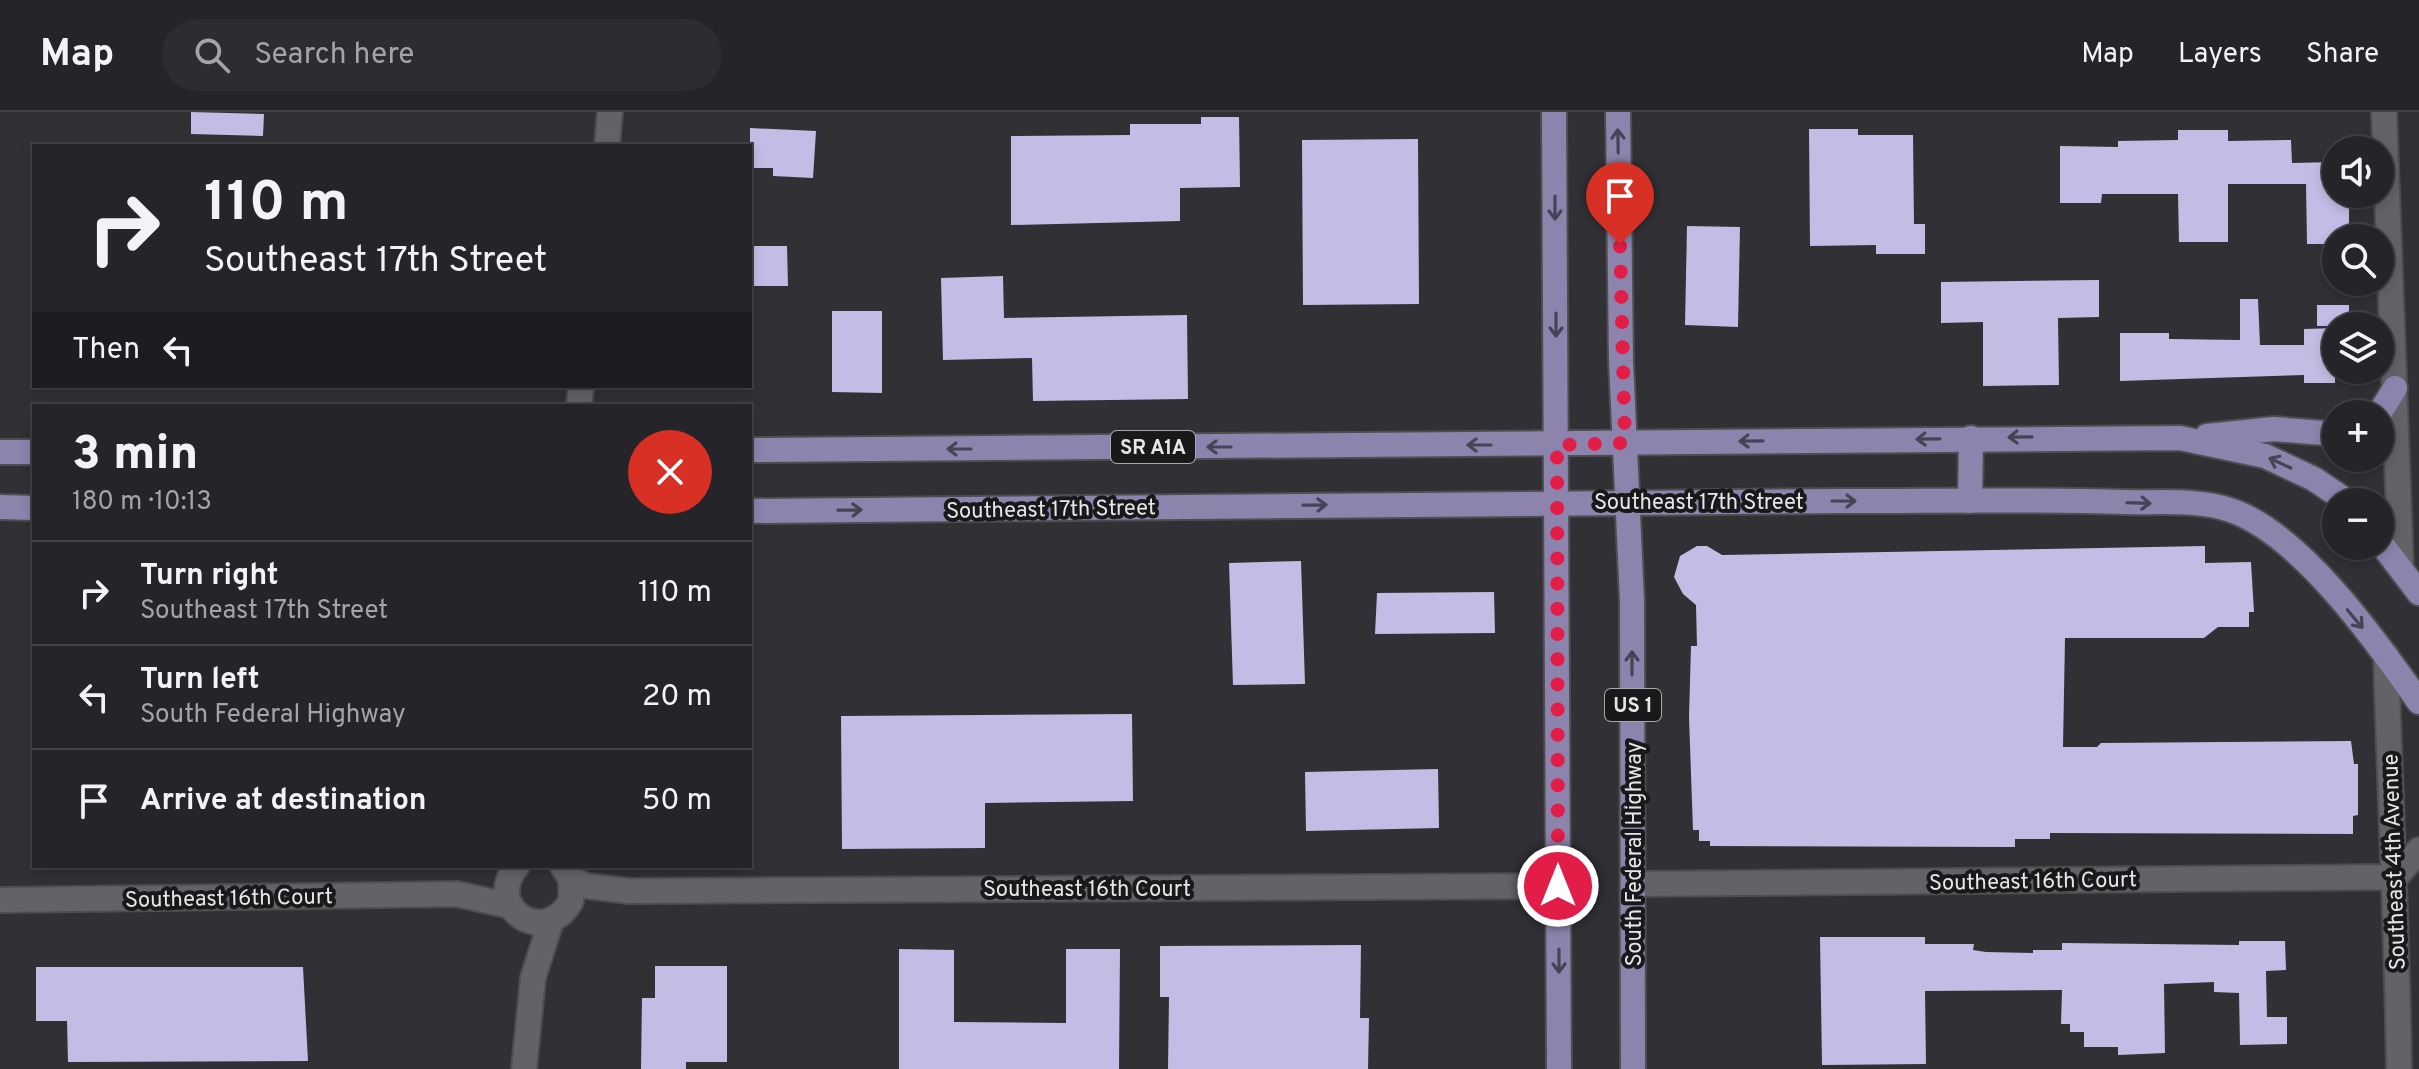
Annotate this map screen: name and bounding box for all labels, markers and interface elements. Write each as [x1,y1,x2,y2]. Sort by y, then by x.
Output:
search box [162,19,722,91]
text: Map [40,31,114,80]
icon: search [190,33,234,77]
text: Search here [254,37,414,74]
text: Map [2081,37,2134,73]
text: Layers [2178,37,2262,73]
text: Share [2306,37,2379,73]
one-way arrow [1610,128,1626,155]
map controls [2322,136,2394,560]
button: sound [2322,136,2394,208]
pin [1586,162,1654,244]
text: 110 m [204,170,349,240]
icon: arrive [1598,174,1642,218]
icon: right [72,176,176,280]
one-way arrow [1547,194,1563,221]
button: search [2322,224,2394,296]
text: Southeast 17th Street [204,239,547,285]
one-way arrow [1548,311,1564,338]
button: layers [2322,312,2394,384]
icon: left [156,328,200,372]
text: Then [72,332,140,369]
button: + [2322,400,2394,472]
text: 3 min [72,426,198,486]
button: close [628,430,712,514]
one-way arrow [2007,430,2034,445]
road number: SR A1A [1111,431,1195,463]
one-way arrow [1915,431,1942,447]
one-way arrow [1738,433,1765,449]
one-way arrow [1466,437,1493,453]
one-way arrow [1206,439,1233,455]
one-way arrow [946,441,973,456]
one-way arrow [2269,455,2293,470]
text: 180 m · 10:13 [72,486,212,519]
button: − [2322,488,2394,560]
street label: Southeast 17th Street [1594,490,1804,517]
one-way arrow [1830,493,1857,509]
street label: Southeast 17th Street [946,495,1156,526]
one-way arrow [2125,495,2152,510]
one-way arrow [1301,497,1328,513]
one-way arrow [836,502,863,518]
text: Turn right [140,558,278,595]
icon: right [72,571,116,615]
text: 110 m [638,575,712,612]
text: Southeast 17th Street [140,595,388,628]
one-way arrow [2346,609,2364,629]
one-way arrow [1625,650,1640,677]
text: Turn left [140,662,260,699]
icon: left [72,675,116,719]
text: 20 m [642,679,712,716]
road number: US 1 [1605,689,1661,721]
text: South Federal Highway [140,699,406,732]
street label: South Federal Highway [1622,742,1649,966]
street label: Southeast 4th Avenue [2378,753,2413,971]
icon: arrive [72,779,116,823]
text: Arrive at destination [140,783,426,820]
text: 50 m [642,783,712,820]
position arrow [1516,844,1600,928]
street label: Southeast 16th Court [1929,867,2137,898]
street label: Southeast 16th Court [983,877,1191,904]
street label: Southeast 16th Court [125,884,333,915]
one-way arrow [1551,947,1567,974]

